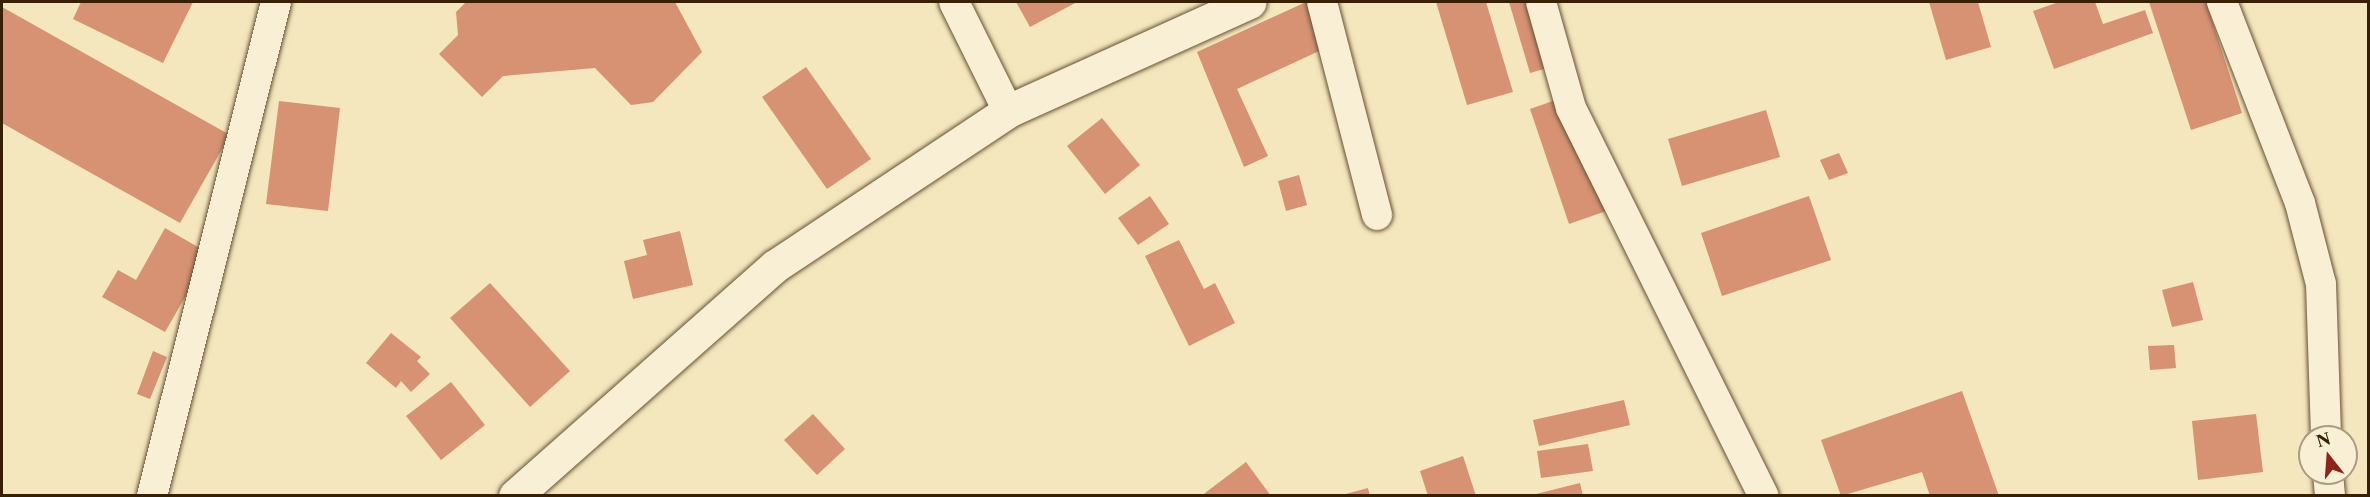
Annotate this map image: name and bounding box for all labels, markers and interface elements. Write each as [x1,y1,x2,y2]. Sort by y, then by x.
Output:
north arrow [2298,425,2358,485]
text: N [2314,428,2333,451]

